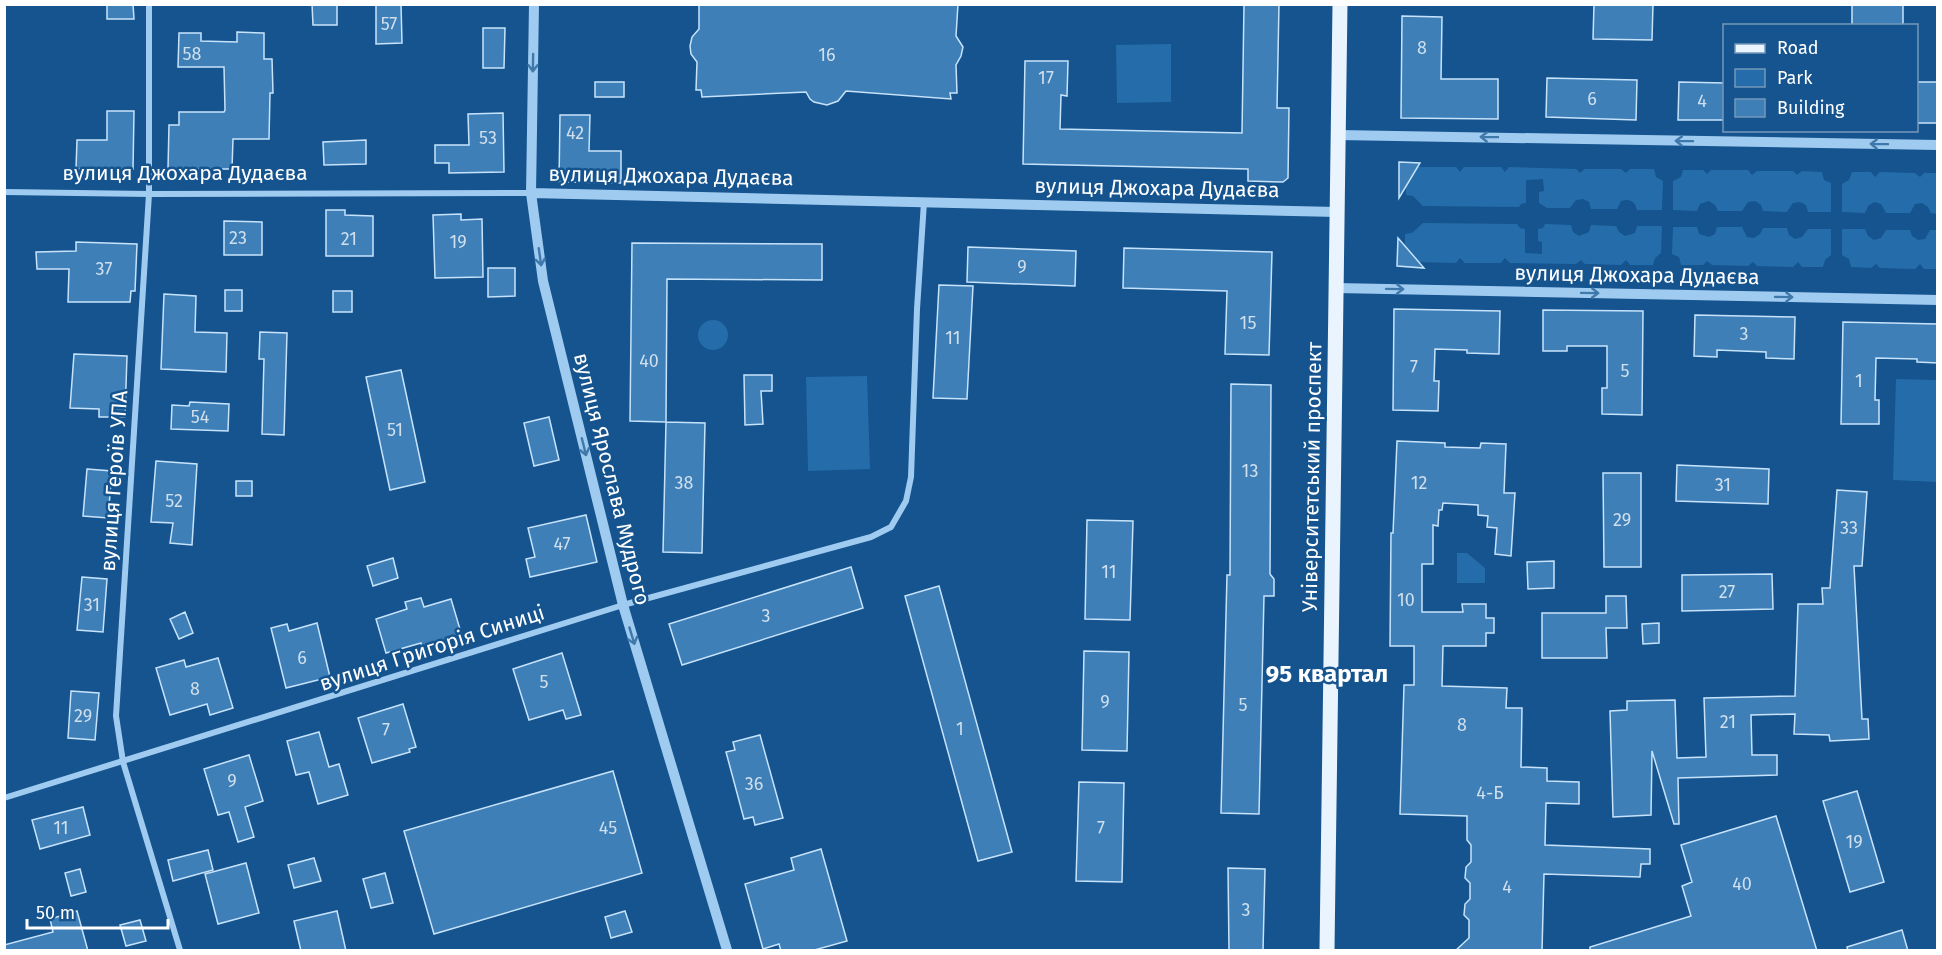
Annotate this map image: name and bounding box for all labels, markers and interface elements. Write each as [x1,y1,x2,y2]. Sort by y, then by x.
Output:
house number: 57 [381,13,397,35]
legend [1723,24,1918,132]
house number: 8 [1417,37,1427,59]
text: Road [1777,37,1819,59]
house number: 58 [183,43,202,65]
house number: 16 [818,44,836,66]
one-way arrow [527,52,539,72]
house number: 17 [1038,67,1054,89]
text: Park [1777,67,1813,89]
house number: 6 [1587,88,1597,110]
house number: 4 [1697,90,1707,112]
text: Building [1777,97,1845,119]
house number: 42 [566,122,584,144]
house number: 53 [479,127,497,149]
one-way arrow [1480,132,1500,143]
one-way arrow [1675,135,1695,147]
one-way arrow [1870,139,1890,150]
street label: вулиця Джохара Дудаєва [62,160,308,186]
street label: вулиця Джохара Дудаєва [548,161,794,191]
street label: вулиця Джохара Дудаєва [1034,173,1280,203]
house number: 23 [229,227,247,249]
house number: 21 [341,228,357,250]
house number: 19 [449,231,467,253]
one-way arrow [534,247,545,267]
house number: 9 [1017,256,1027,278]
house number: 37 [96,258,112,280]
street label: вулиця Джохара Дудаєва [1514,260,1760,290]
one-way arrow [1384,283,1404,295]
one-way arrow [1579,287,1599,299]
one-way arrow [1774,291,1794,303]
house number: 15 [1240,312,1256,334]
house number: 3 [1740,323,1748,345]
house number: 11 [945,327,961,349]
street label: Університетський проспект [1297,341,1327,612]
street label: вулиця Ярослава Мудрого [568,350,656,608]
house number: 40 [639,350,659,372]
house number: 7 [1410,356,1418,378]
house number: 5 [1620,360,1630,382]
house number: 1 [1855,370,1863,392]
street label: вулиця Героїв УПА [95,390,133,572]
house number: 54 [191,406,210,428]
house number: 51 [387,419,403,441]
one-way arrow [578,437,590,456]
house number: 13 [1242,460,1258,482]
house number: 38 [675,472,694,494]
house number: 12 [1411,472,1427,494]
house number: 31 [1715,474,1731,496]
house number: 52 [165,490,183,512]
house number: 29 [1613,509,1631,531]
house number: 33 [1840,517,1858,539]
house number: 47 [553,533,571,555]
house number: 11 [1101,561,1117,583]
house number: 27 [1719,581,1735,603]
house number: 10 [1397,589,1415,611]
house number: 31 [84,594,100,616]
street label: вулиця Григорія Синиці [316,599,548,697]
house number: 3 [762,605,770,627]
one-way arrow [627,626,638,645]
house number: 6 [297,647,307,669]
district label: 95 квартал [1266,660,1388,688]
house number: 5 [539,671,549,693]
house number: 8 [190,678,200,700]
house number: 9 [1100,691,1110,713]
house number: 5 [1238,694,1248,716]
house number: 29 [74,705,92,727]
house number: 21 [1720,711,1736,733]
house number: 8 [1457,714,1467,736]
house number: 1 [956,718,964,740]
house number: 7 [382,719,390,741]
house number: 9 [227,770,237,792]
house number: 36 [745,773,763,795]
house number: 4-Б [1476,782,1504,804]
house number: 11 [53,817,69,839]
house number: 45 [599,817,617,839]
house number: 7 [1097,817,1105,839]
house number: 19 [1845,831,1863,853]
house number: 40 [1732,873,1752,895]
house number: 4 [1502,876,1512,898]
scale bar [27,892,168,930]
house number: 3 [1242,899,1250,921]
text: 50 m [36,902,75,924]

